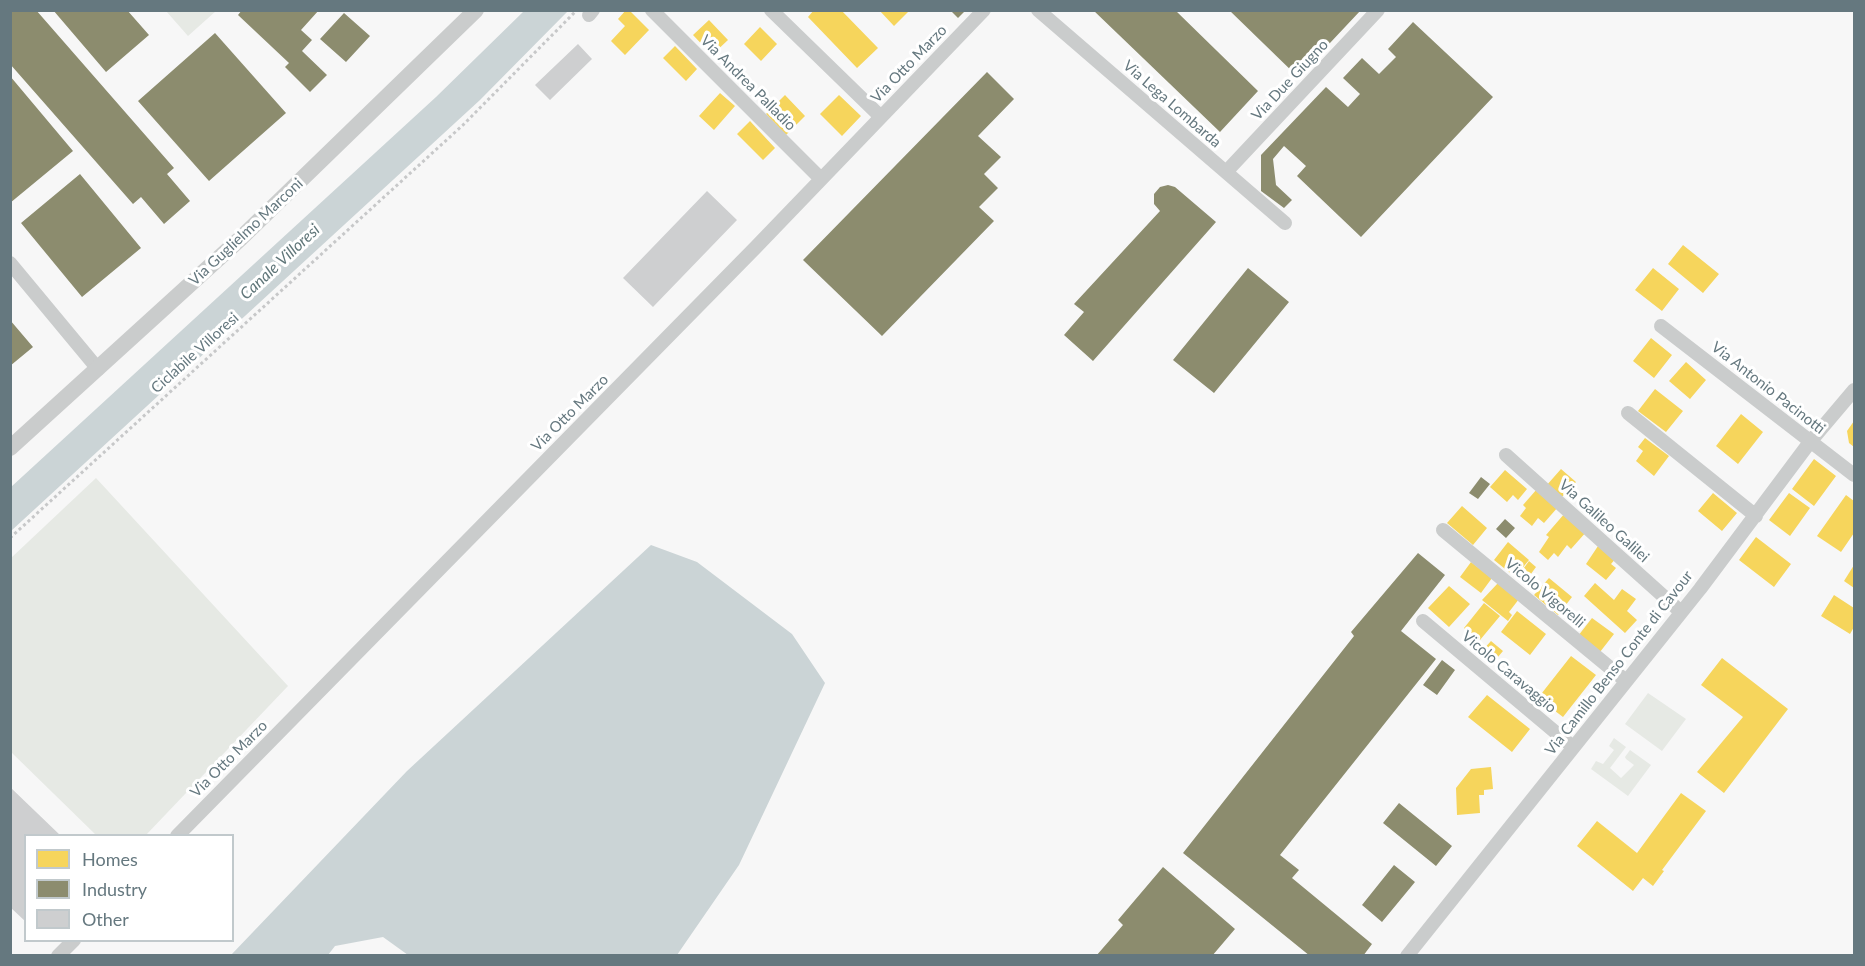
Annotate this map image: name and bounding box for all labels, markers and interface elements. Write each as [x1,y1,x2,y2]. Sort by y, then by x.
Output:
street label: Via Otto Marzo [867,21,951,107]
street label: Via Andrea Palladio [697,32,799,134]
street label: Via Due Giugno [1248,36,1332,124]
street label: Via Lega Lombarda [1119,57,1225,151]
street label: Via Guglielmo Marconi [185,175,307,289]
water label: Canale Villoresi [236,220,324,304]
street label: Ciclabile Villoresi [148,309,242,397]
street label: Via Antonio Pacinotti [1708,338,1828,438]
street label: Via Otto Marzo [528,371,612,455]
street label: Via Galileo Galilei [1555,476,1653,566]
street label: Vicolo Vigorelli [1501,554,1589,632]
street label: Via Camillo Benso Conte di Cavour [1541,567,1697,759]
street label: Vicolo Caravaggio [1458,627,1560,717]
street label: Via Otto Marzo [187,717,271,801]
legend [24,834,234,942]
text: Homes [82,848,138,870]
text: Industry [82,878,147,900]
text: Other [82,908,129,930]

